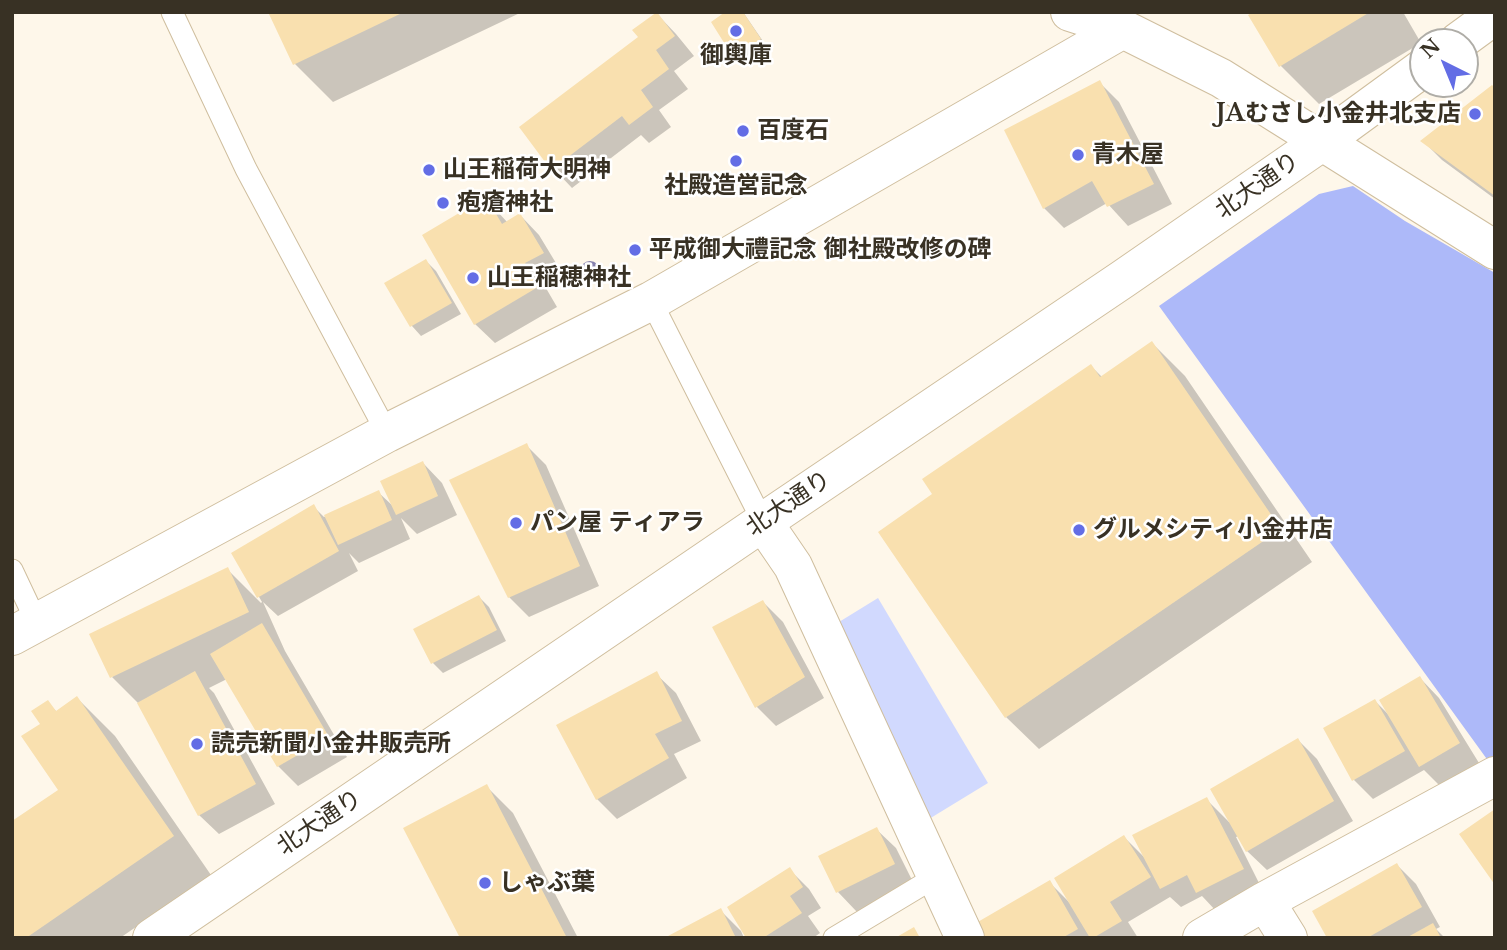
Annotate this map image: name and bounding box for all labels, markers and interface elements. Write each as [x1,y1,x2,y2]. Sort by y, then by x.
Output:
marker: 御輿庫 [728,23,744,39]
north arrow [1409,28,1479,98]
text: N [1416,34,1445,63]
place label: 御輿庫 [700,42,772,70]
place label: JAむさし小金井北支店 [1216,100,1461,128]
marker: JAむさし小金井北支店 [1467,106,1483,122]
place label: 百度石 [757,117,829,145]
marker: 百度石 [735,123,751,139]
place label: 青木屋 [1092,141,1164,169]
marker: 青木屋 [1070,147,1086,163]
street label: 北大通り [1210,147,1306,225]
marker: 社殿造営記念 [728,153,744,169]
place label: 山王稲荷大明神 [443,156,611,184]
marker: 山王稲荷大明神 [421,162,437,178]
place label: 社殿造営記念 [664,172,808,200]
place label: 疱瘡神社 [457,189,553,217]
marker: 疱瘡神社 [435,195,451,211]
place label: 平成御大禮記念 御社殿改修の碑 [649,236,991,264]
marker: 平成御大禮記念 御社殿改修の碑 [627,242,643,258]
place label: 山王稲穂神社 [487,264,631,292]
marker: 山王稲穂神社 [465,270,481,286]
street label: 北大通り [741,465,837,543]
place label: パン屋 ティアラ [530,509,704,537]
marker: パン屋 ティアラ [508,515,524,531]
place label: グルメシティ小金井店 [1093,516,1333,544]
marker: グルメシティ小金井店 [1071,522,1087,538]
place label: 読売新聞小金井販売所 [211,730,451,758]
marker: 読売新聞小金井販売所 [189,736,205,752]
street label: 北大通り [272,784,368,862]
place label: しゃぶ葉 [499,869,595,897]
marker: しゃぶ葉 [477,875,493,891]

